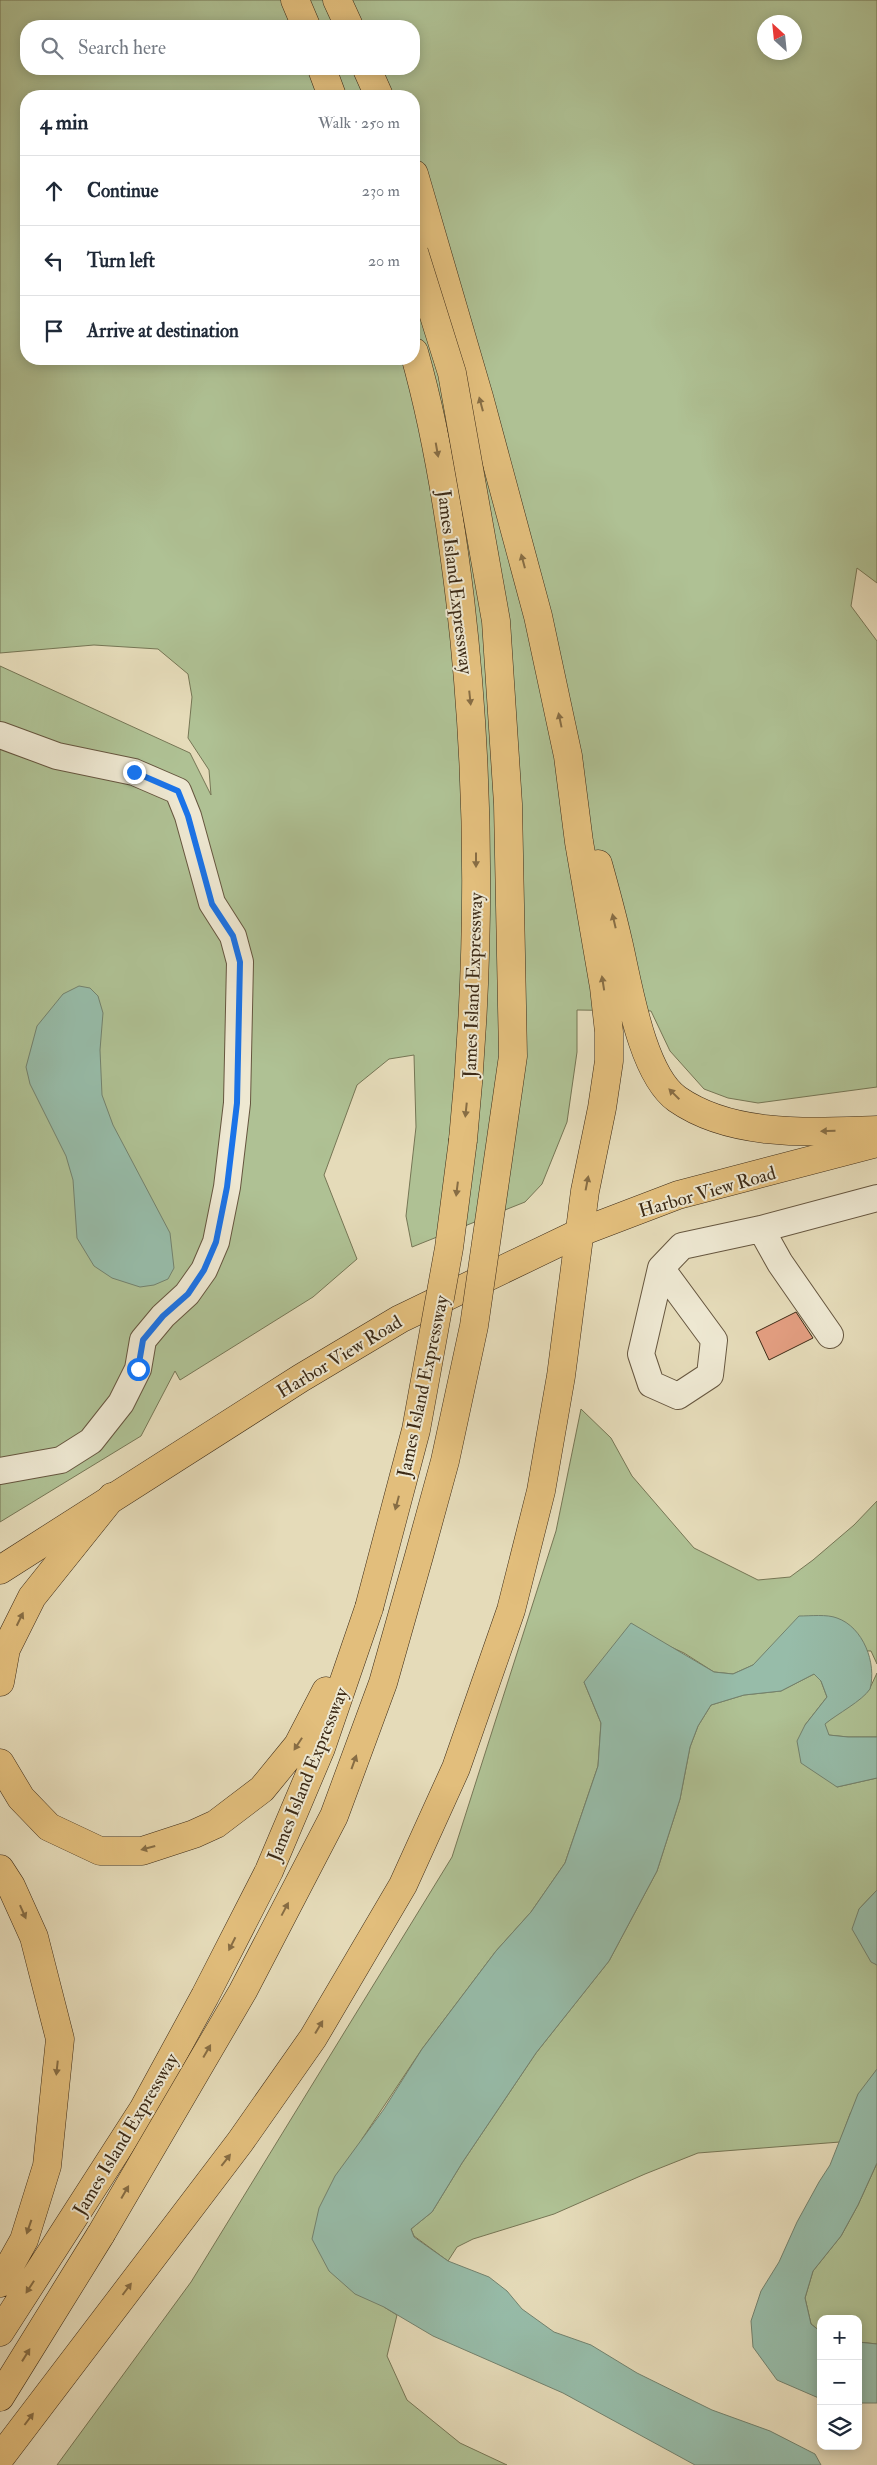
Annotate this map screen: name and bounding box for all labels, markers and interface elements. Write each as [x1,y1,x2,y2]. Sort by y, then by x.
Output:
north arrow [757,15,802,60]
search box [20,20,420,75]
icon: search [38,34,66,62]
text: Search here [78,36,166,60]
text: 4 min [40,109,88,136]
text: Walk · 250 m [318,113,400,133]
icon: ahead [40,177,68,205]
text: Continue [87,179,158,203]
text: 230 m [362,181,400,201]
icon: left [40,247,68,275]
text: Turn left [87,249,155,273]
text: 20 m [368,251,400,271]
icon: arrive [40,317,68,345]
text: Arrive at destination [87,319,239,343]
one-way arrow [477,397,485,412]
one-way arrow [434,443,442,459]
street label: James Island Expressway [431,488,478,676]
one-way arrow [519,554,527,569]
one-way arrow [466,690,474,706]
one-way arrow [556,711,564,727]
route end [123,761,146,784]
one-way arrow [472,853,480,869]
street label: James Island Expressway [458,891,489,1079]
one-way arrow [610,914,618,929]
one-way arrow [599,975,607,991]
one-way arrow [668,1088,680,1100]
one-way arrow [462,1102,470,1118]
one-way arrow [820,1128,836,1136]
street label: Harbor View Road [636,1161,779,1223]
one-way arrow [583,1176,591,1191]
one-way arrow [453,1181,461,1197]
street label: James Island Expressway [392,1292,455,1481]
street label: Harbor View Road [273,1310,407,1404]
route start [127,1358,150,1381]
one-way arrow [392,1495,400,1510]
one-way arrow [16,1612,24,1627]
street label: James Island Expressway [262,1683,355,1866]
one-way arrow [293,1737,303,1751]
one-way arrow [350,1754,358,1769]
one-way arrow [140,1845,155,1853]
one-way arrow [281,1902,289,1916]
one-way arrow [19,1905,27,1919]
one-way arrow [228,1937,236,1951]
one-way arrow [315,2021,324,2034]
one-way arrow [203,2045,212,2058]
street label: James Island Expressway [67,2048,185,2222]
one-way arrow [53,2061,61,2077]
one-way arrow [221,2153,231,2167]
one-way arrow [121,2185,130,2198]
one-way arrow [24,2220,32,2235]
one-way arrow [25,2280,35,2293]
one-way arrow [122,2283,133,2296]
map controls [817,2315,862,2450]
button: + [817,2315,862,2360]
one-way arrow [21,2349,30,2362]
button: − [817,2360,862,2405]
button: layers [817,2405,862,2450]
one-way arrow [24,2413,35,2426]

